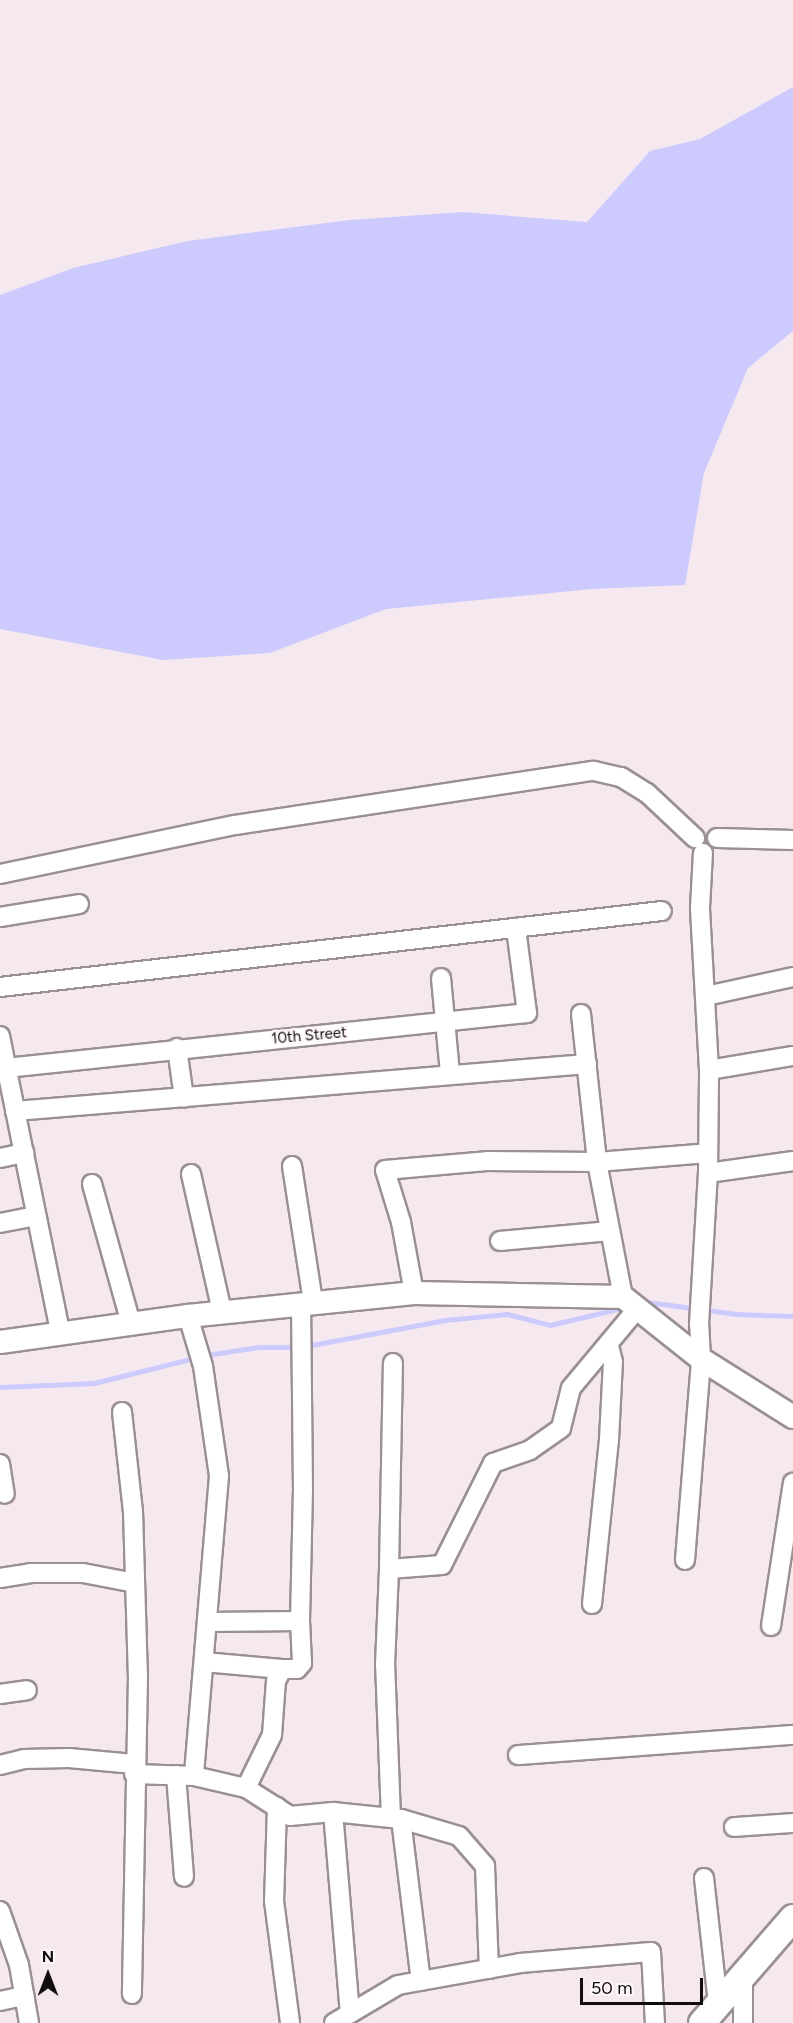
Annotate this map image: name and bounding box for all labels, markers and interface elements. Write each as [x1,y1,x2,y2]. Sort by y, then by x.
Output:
street label: 10th Street [271,1024,347,1048]
north arrow [18,1945,78,2005]
text: N [42,1947,54,1966]
scale bar [583,1966,706,2004]
text: 50 m [591,1977,633,1999]

